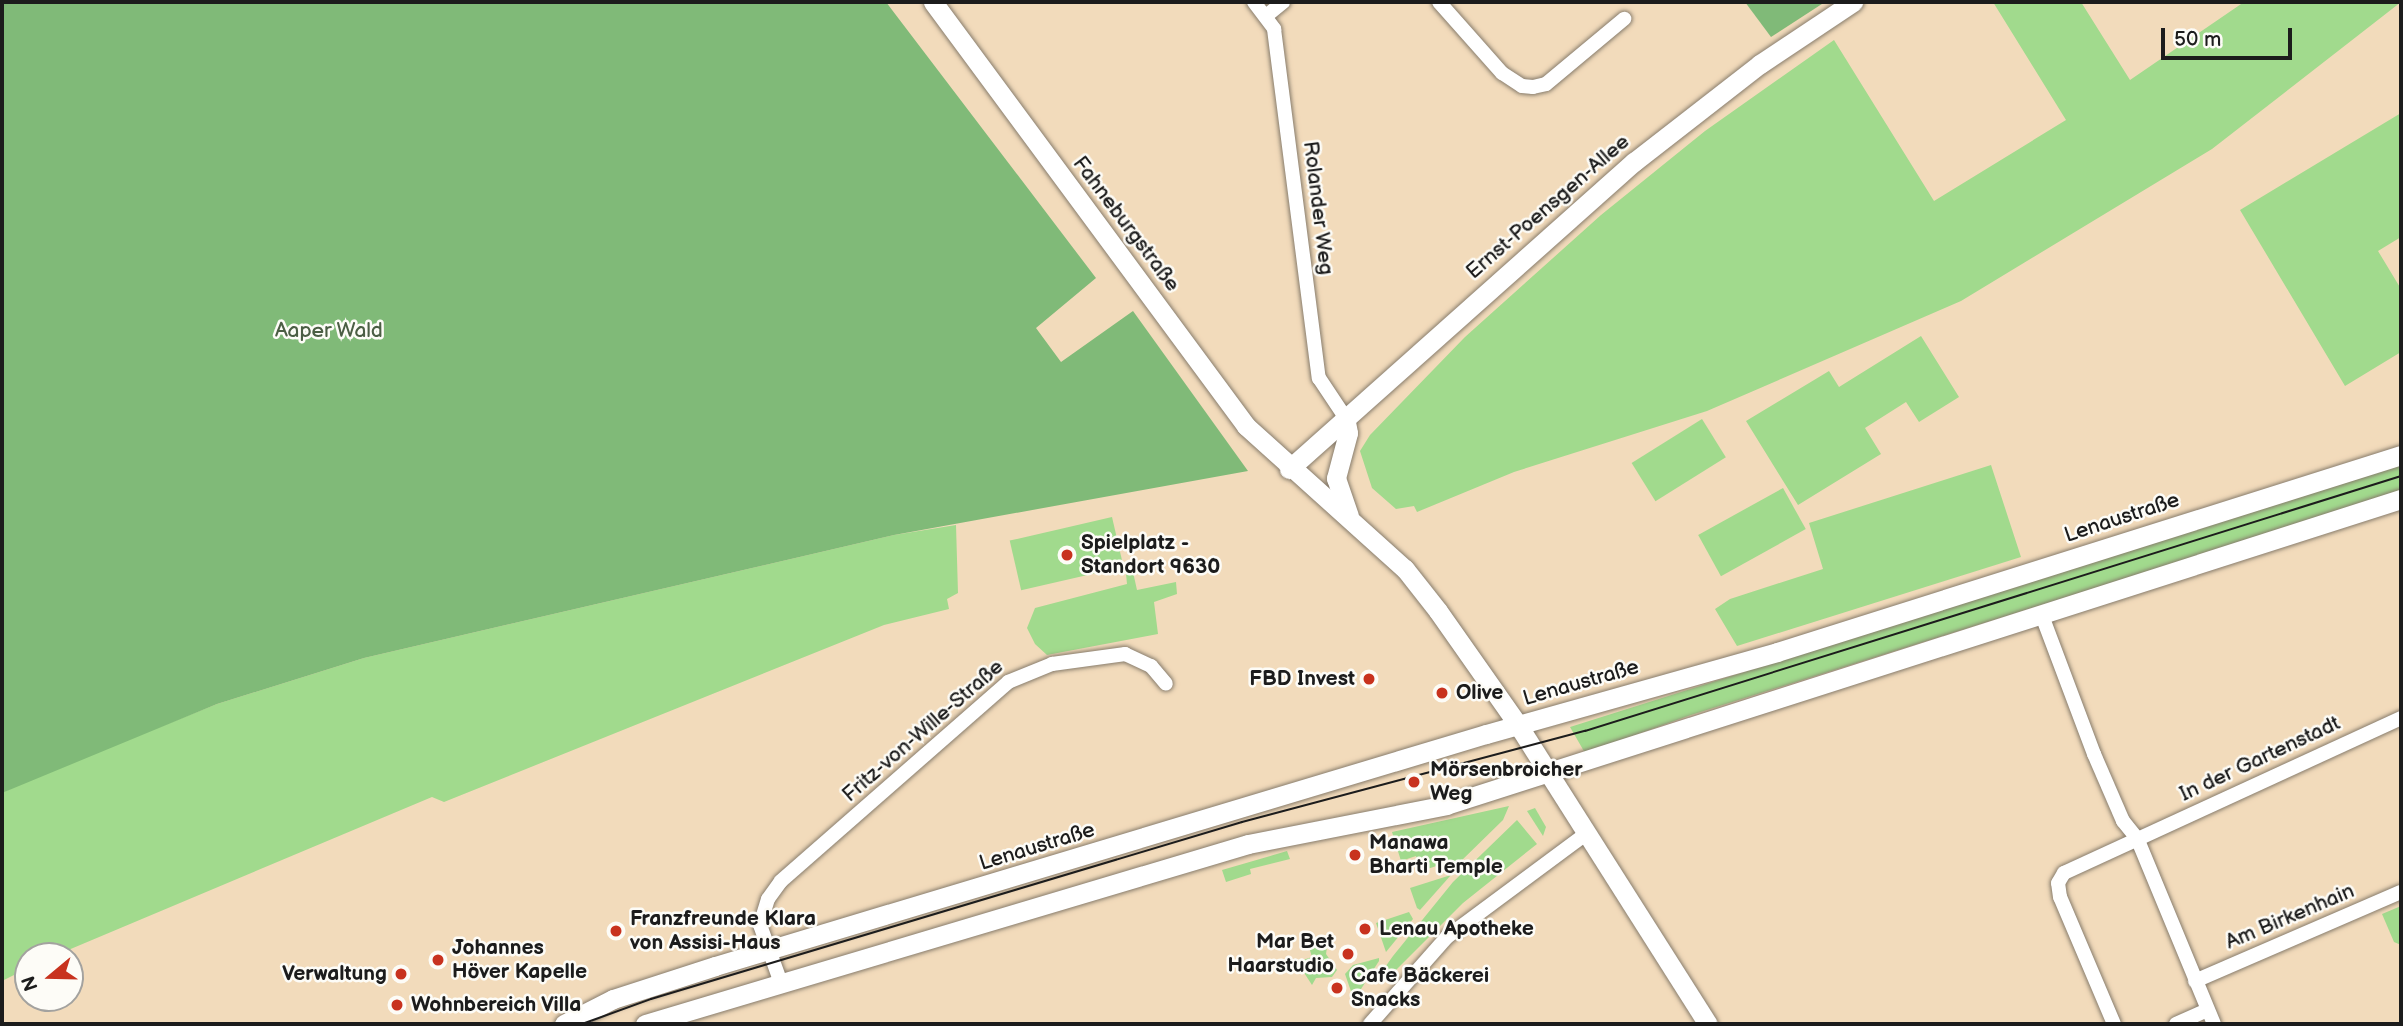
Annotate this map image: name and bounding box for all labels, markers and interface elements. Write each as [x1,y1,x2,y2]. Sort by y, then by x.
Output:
scale bar [2165,14,2296,58]
text: 50 m [2174,27,2221,52]
street label: Ernst-Poensgen-Allee [1461,129,1635,285]
street label: Rolander Weg [1297,139,1339,277]
street label: Fahneburgstraße [1067,152,1185,296]
park label: Aaper Wald [275,318,383,344]
street label: Lenaustraße [2061,488,2183,548]
place label: Spielplatz - Standort 9630 [1081,530,1220,580]
marker: Spielplatz - Standort 9630 [1059,547,1075,563]
street label: Fritz-von-Wille-Straße [838,654,1008,808]
street label: Lenaustraße [1520,654,1642,712]
place label: FBD Invest [1249,666,1355,692]
marker: FBD Invest [1361,671,1377,687]
place label: Olive [1456,680,1503,706]
marker: Olive [1434,685,1450,701]
street label: In der Gartenstadt [2176,711,2344,807]
place label: Mörsenbroicher Weg [1430,757,1583,807]
marker: Mörsenbroicher Weg [1404,772,1424,792]
street label: Lenaustraße [976,817,1098,877]
place label: Manawa Bharti Temple [1369,830,1503,880]
marker: Manawa Bharti Temple [1347,847,1363,863]
street label: Am Birkenhain [2222,879,2358,955]
place label: Franzfreunde Klara von Assisi-Haus [630,906,816,956]
place label: Lenau Apotheke [1379,916,1534,942]
marker: Lenau Apotheke [1357,921,1373,937]
marker: Franzfreunde Klara von Assisi-Haus [608,923,624,939]
place label: Mar Bet Haarstudio [1227,929,1334,979]
place label: Johannes Höver Kapelle [452,935,587,985]
north arrow [14,942,84,1012]
marker: Mar Bet Haarstudio [1340,946,1356,962]
marker: Johannes Höver Kapelle [430,952,446,968]
place label: Verwaltung [282,961,387,987]
place label: Cafe Bäckerei Snacks [1351,963,1489,1013]
marker: Verwaltung [393,966,409,982]
text: N [17,973,44,994]
marker: Cafe Bäckerei Snacks [1329,980,1345,996]
place label: Wohnbereich Villa [411,992,582,1018]
marker: Wohnbereich Villa [389,997,405,1013]

